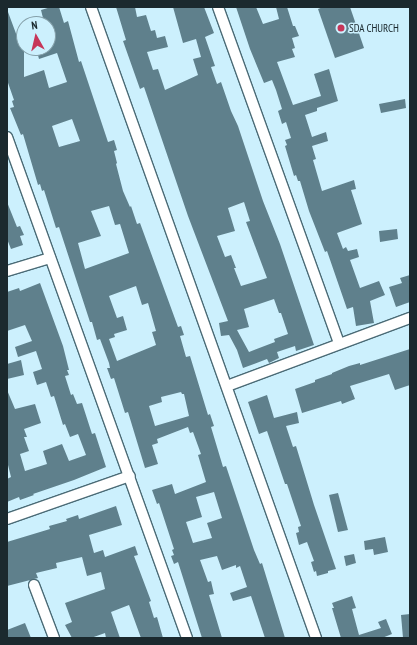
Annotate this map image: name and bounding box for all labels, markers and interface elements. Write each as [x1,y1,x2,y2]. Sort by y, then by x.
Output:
north arrow [16,16,56,56]
text: N [31,18,38,32]
place label: SDA CHURCH [349,21,399,35]
marker: SDA CHURCH [336,23,346,33]

